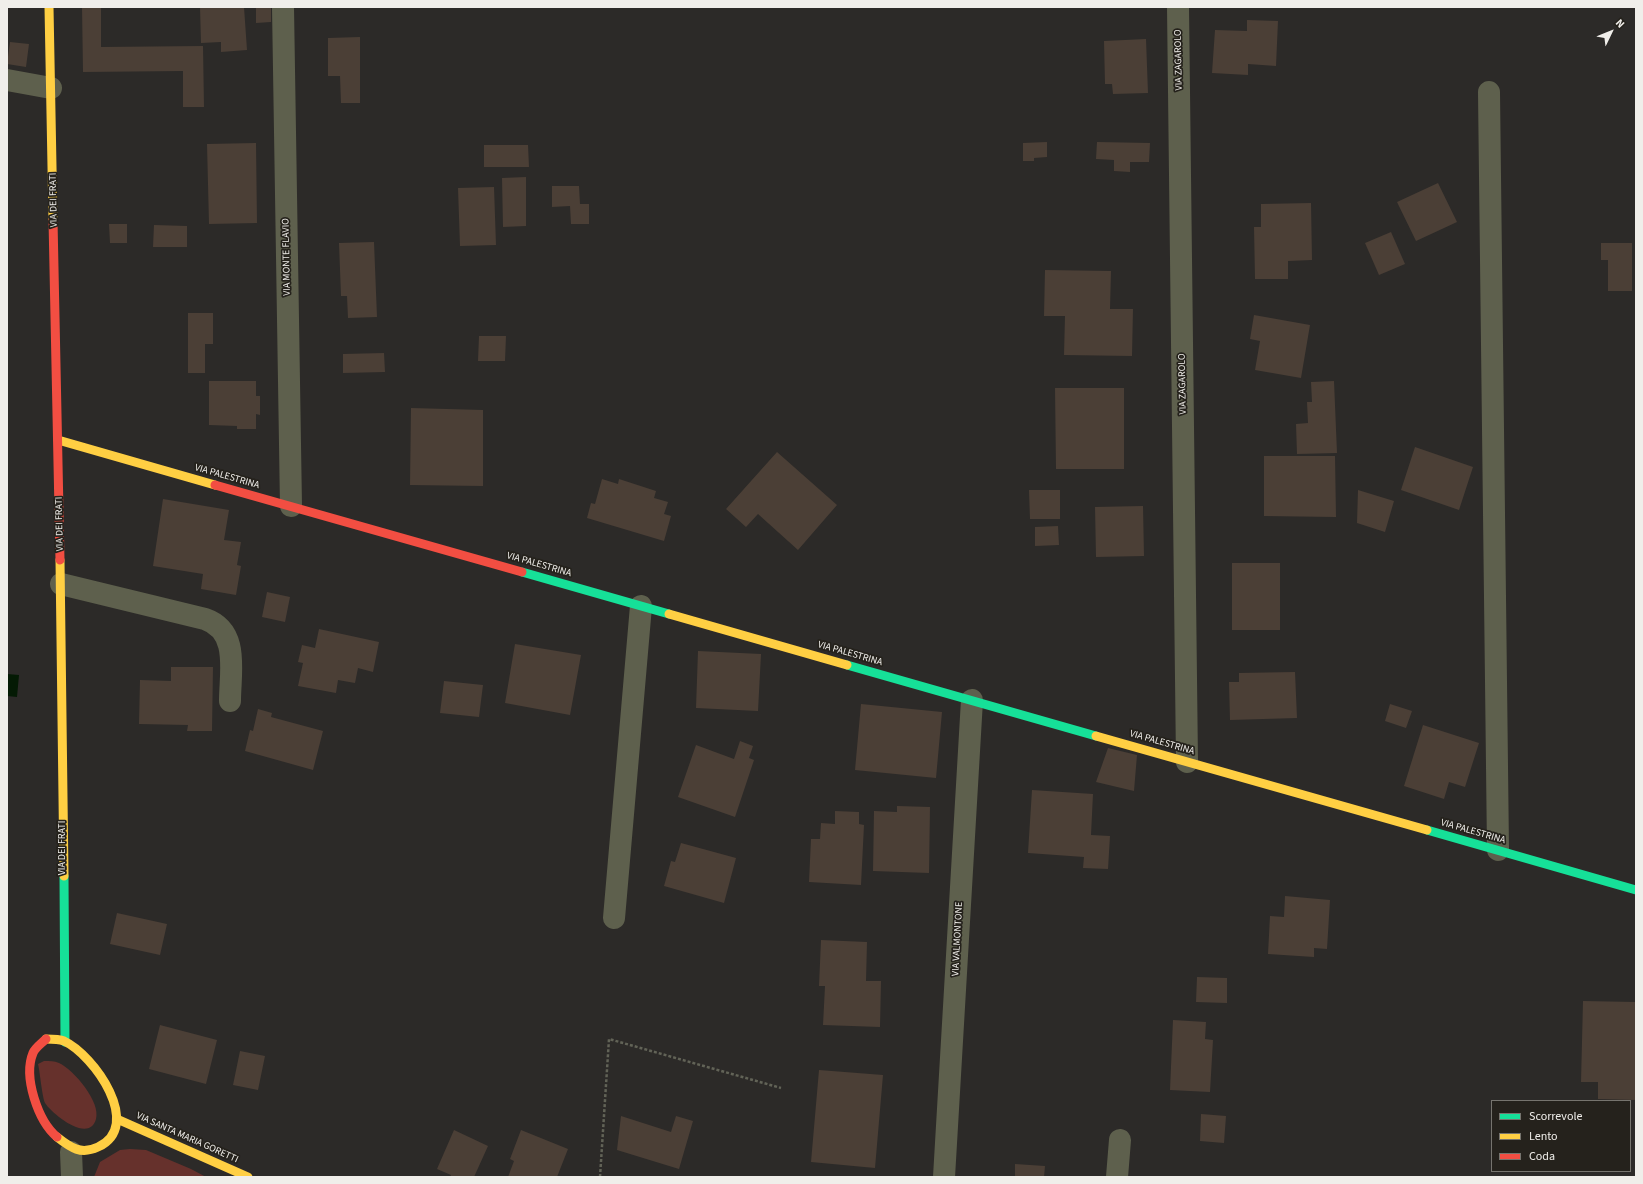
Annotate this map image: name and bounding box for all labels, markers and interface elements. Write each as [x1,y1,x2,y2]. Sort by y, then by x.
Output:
north arrow [1591,12,1631,52]
text: N [1612,16,1628,31]
street label: VIA ZAGAROLO [1172,29,1186,91]
street label: VIA DEI FRATI [48,173,60,227]
street label: VIA MONTE FLAVIO [280,218,294,296]
street label: VIA ZAGAROLO [1176,353,1190,415]
street label: VIA PALESTRINA [193,462,261,492]
street label: VIA DEI FRATI [54,497,66,551]
street label: VIA PALESTRINA [505,550,573,580]
street label: VIA PALESTRINA [816,639,884,669]
street label: VIA PALESTRINA [1128,728,1196,758]
street label: VIA PALESTRINA [1439,817,1507,847]
street label: VIA DEI FRATI [57,821,69,875]
street label: VIA VALMONTONE [950,902,966,976]
legend [1491,1100,1631,1172]
text: Scorrevole [1529,1108,1582,1125]
street label: VIA SANTA MARIA GORETTI [134,1110,240,1166]
text: Lento [1529,1128,1558,1145]
text: Coda [1529,1148,1555,1165]

